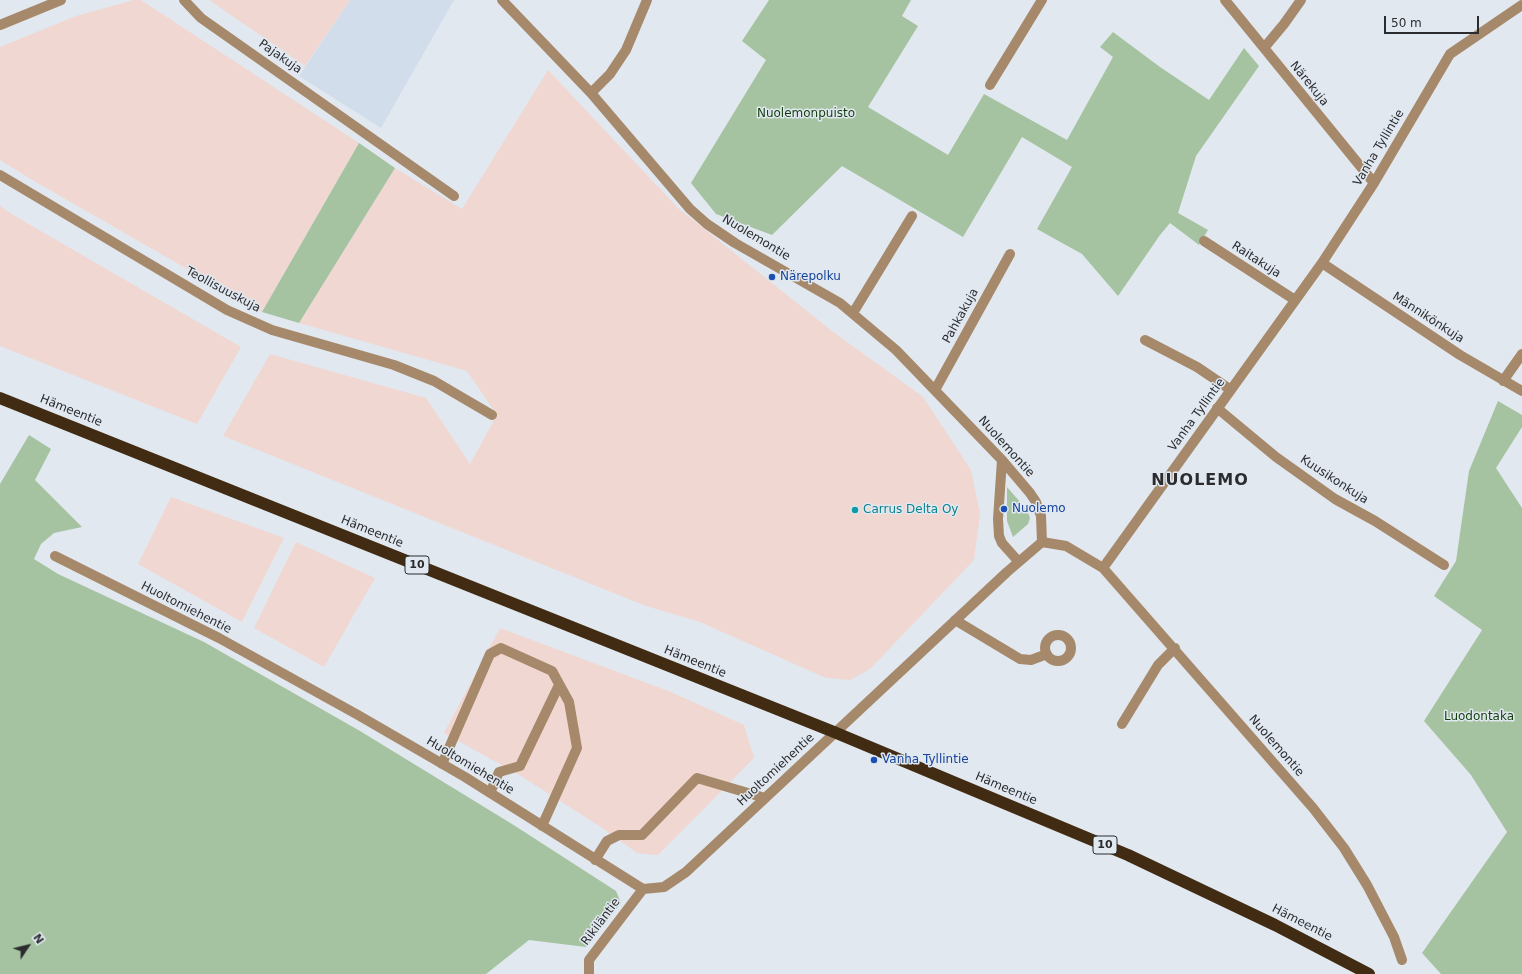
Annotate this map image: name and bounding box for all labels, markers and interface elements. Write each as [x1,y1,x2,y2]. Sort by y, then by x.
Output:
scale bar [1386,8,1481,34]
text: 50 m [1391,16,1422,30]
street label: Pajakuja [256,37,304,77]
street label: Närekuja [1287,59,1331,109]
park label: Nuolemonpuisto [757,107,855,121]
street label: Vanha Tyllintie [1351,107,1407,189]
street label: Nuolemontie [719,212,793,264]
street label: Raitakuja [1229,239,1283,281]
street label: Teollisuuskuja [183,264,263,316]
place label: Närepolku [780,270,841,284]
marker: Närepolku [767,272,777,282]
street label: Pahkakuja [940,286,982,346]
street label: Männikönkuja [1389,289,1467,347]
street label: Vanha Tyllintie [1166,376,1228,454]
street label: Hämeentie [38,392,104,430]
street label: Nuolemontie [975,414,1037,480]
street label: Kuusikonkuja [1297,453,1371,507]
district label: NUOLEMO [1151,471,1249,491]
place label: Nuolemo [1012,502,1066,516]
place label: Carrus Delta Oy [863,503,958,517]
marker: Nuolemo [999,504,1009,514]
marker: Carrus Delta Oy [850,505,860,515]
street label: Hämeentie [339,513,405,551]
road number: 10 [405,556,429,574]
street label: Huoltomiehentie [138,579,234,637]
street label: Hämeentie [662,643,728,681]
park label: Luodontaka [1444,710,1514,724]
street label: Nuolemontie [1245,712,1307,780]
street label: Huoltomiehentie [735,731,817,809]
street label: Huoltomiehentie [424,734,516,798]
place label: Vanha Tyllintie [882,753,969,767]
marker: Vanha Tyllintie [869,755,879,765]
street label: Hämeentie [973,770,1039,808]
road number: 10 [1093,836,1117,854]
street label: Rikiläntie [578,895,624,949]
street label: Hämeentie [1269,902,1335,944]
north arrow [8,926,48,966]
text: N [30,931,46,946]

